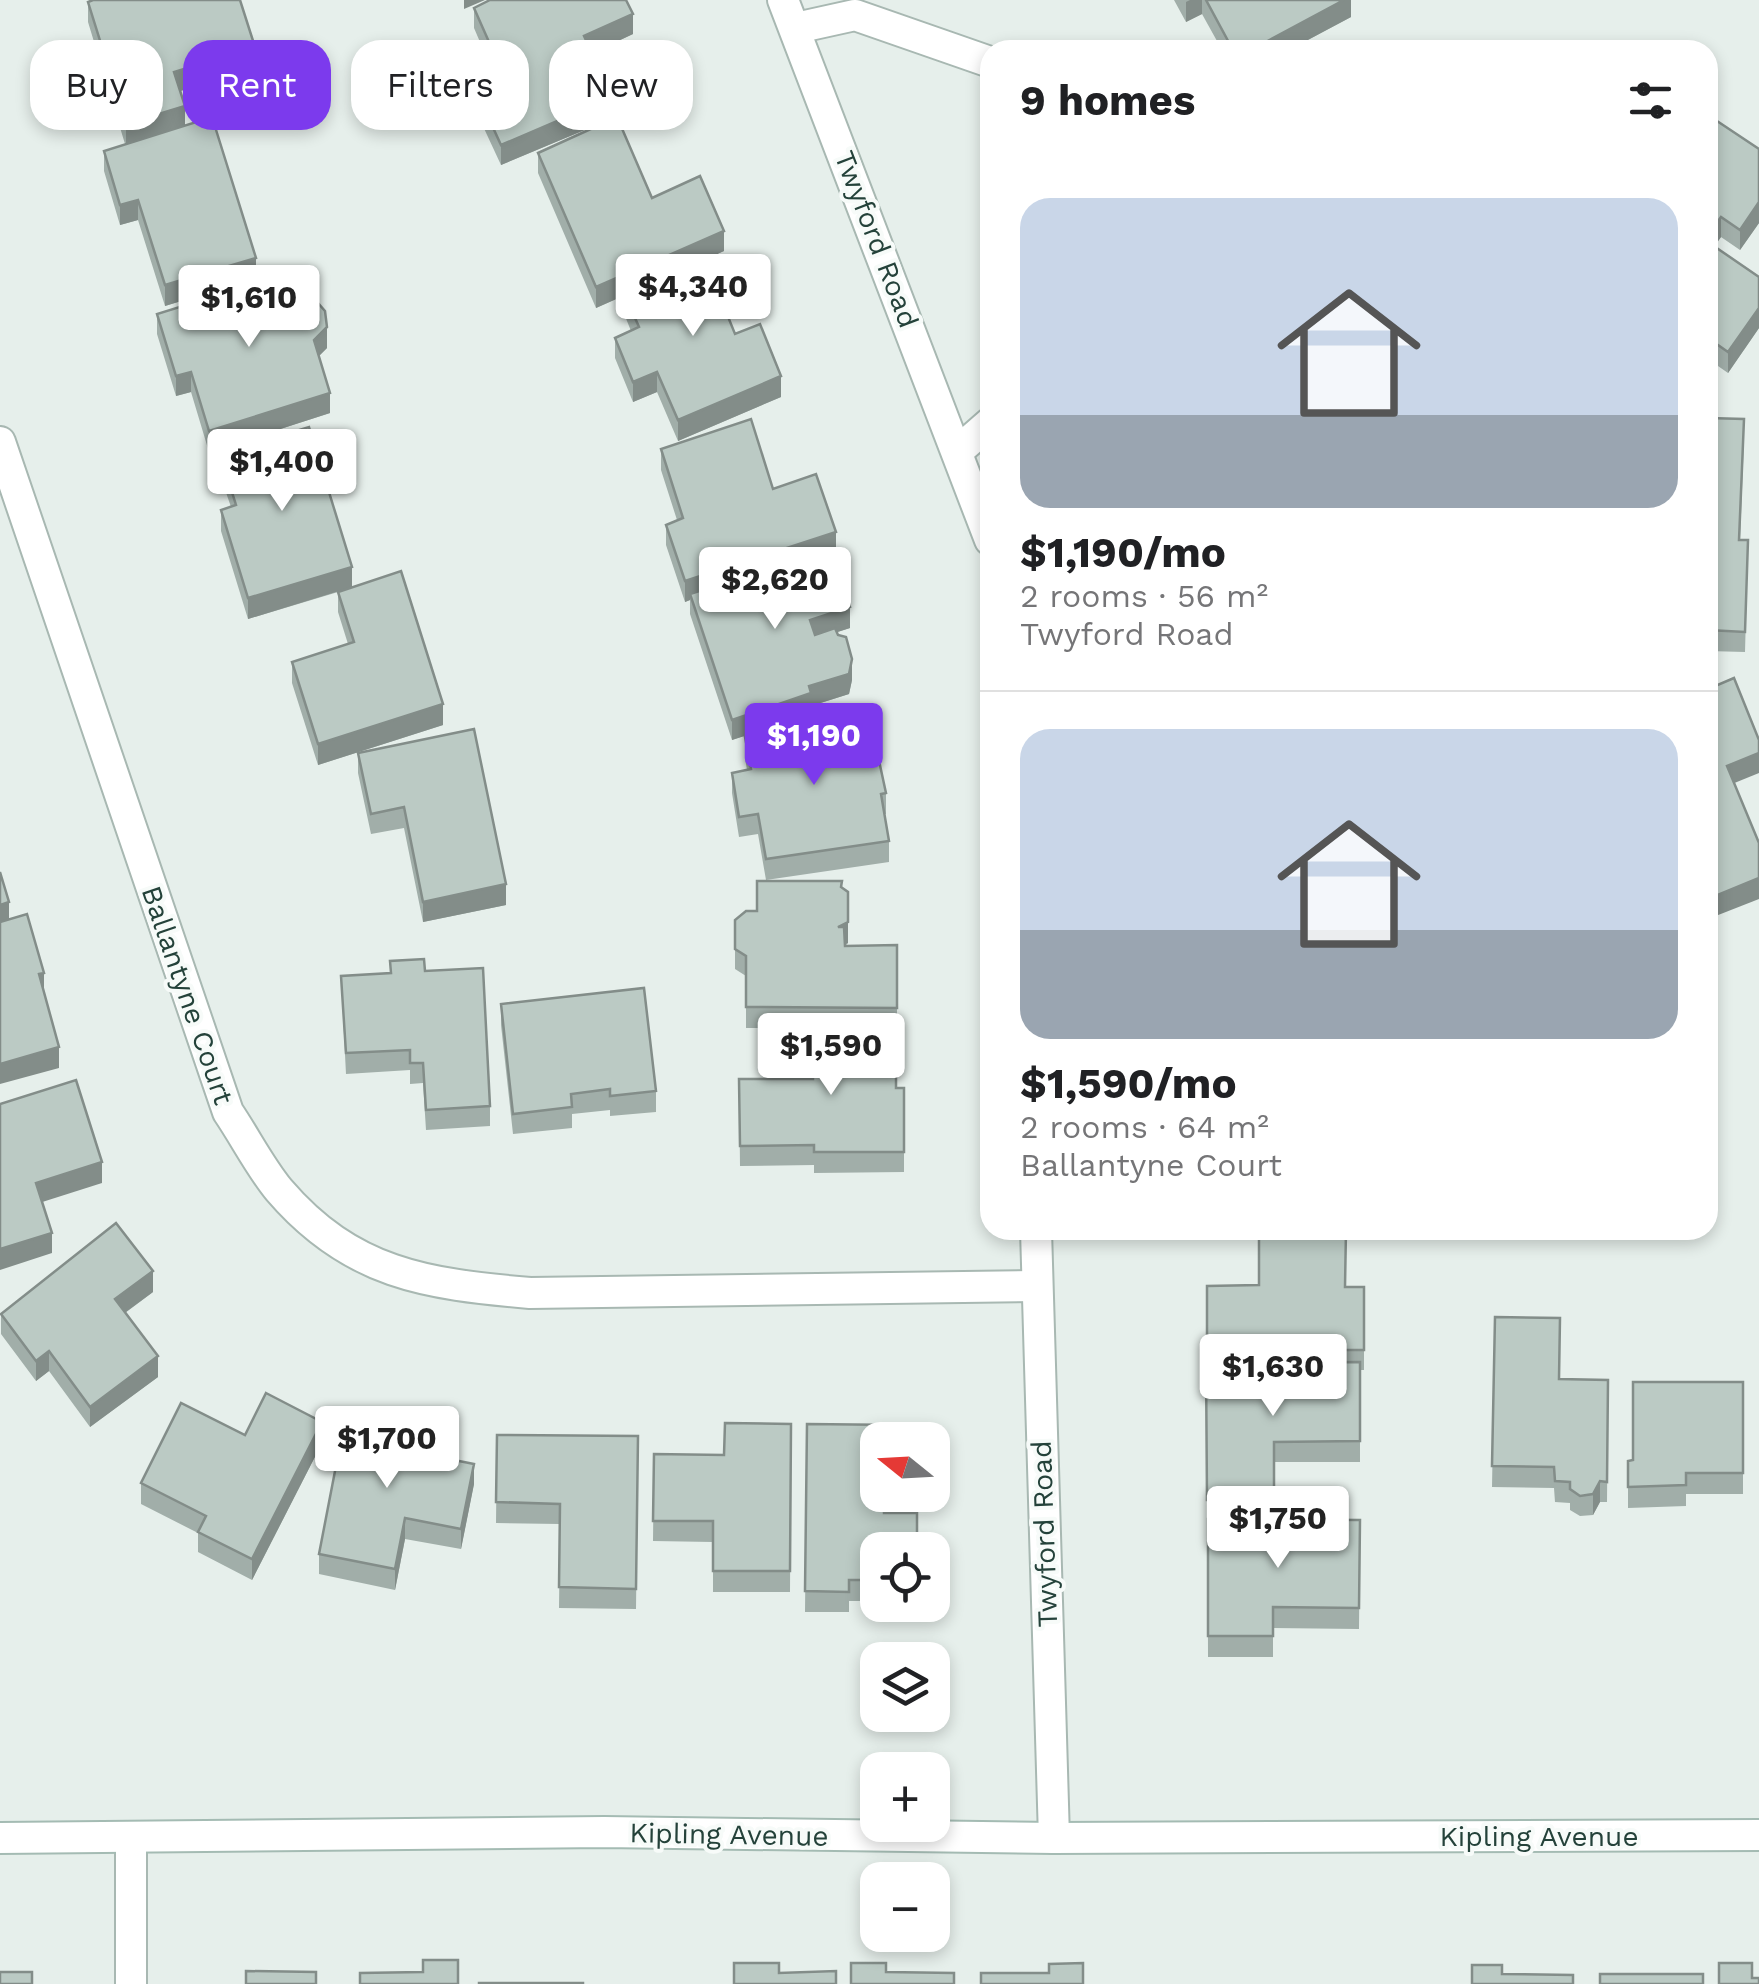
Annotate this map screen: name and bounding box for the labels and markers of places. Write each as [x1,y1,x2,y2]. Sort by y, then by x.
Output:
pin: $4,340 [612,254,774,339]
pin: $1,610 [168,265,330,350]
pin: $1,400 [201,429,363,514]
pin: $2,620 [694,547,856,632]
pin: $1,190 [733,703,895,788]
pin: $1,590 [750,1013,912,1098]
pin: $1,630 [1192,1334,1354,1419]
pin: $1,700 [306,1406,468,1491]
pin: $1,750 [1197,1486,1359,1571]

